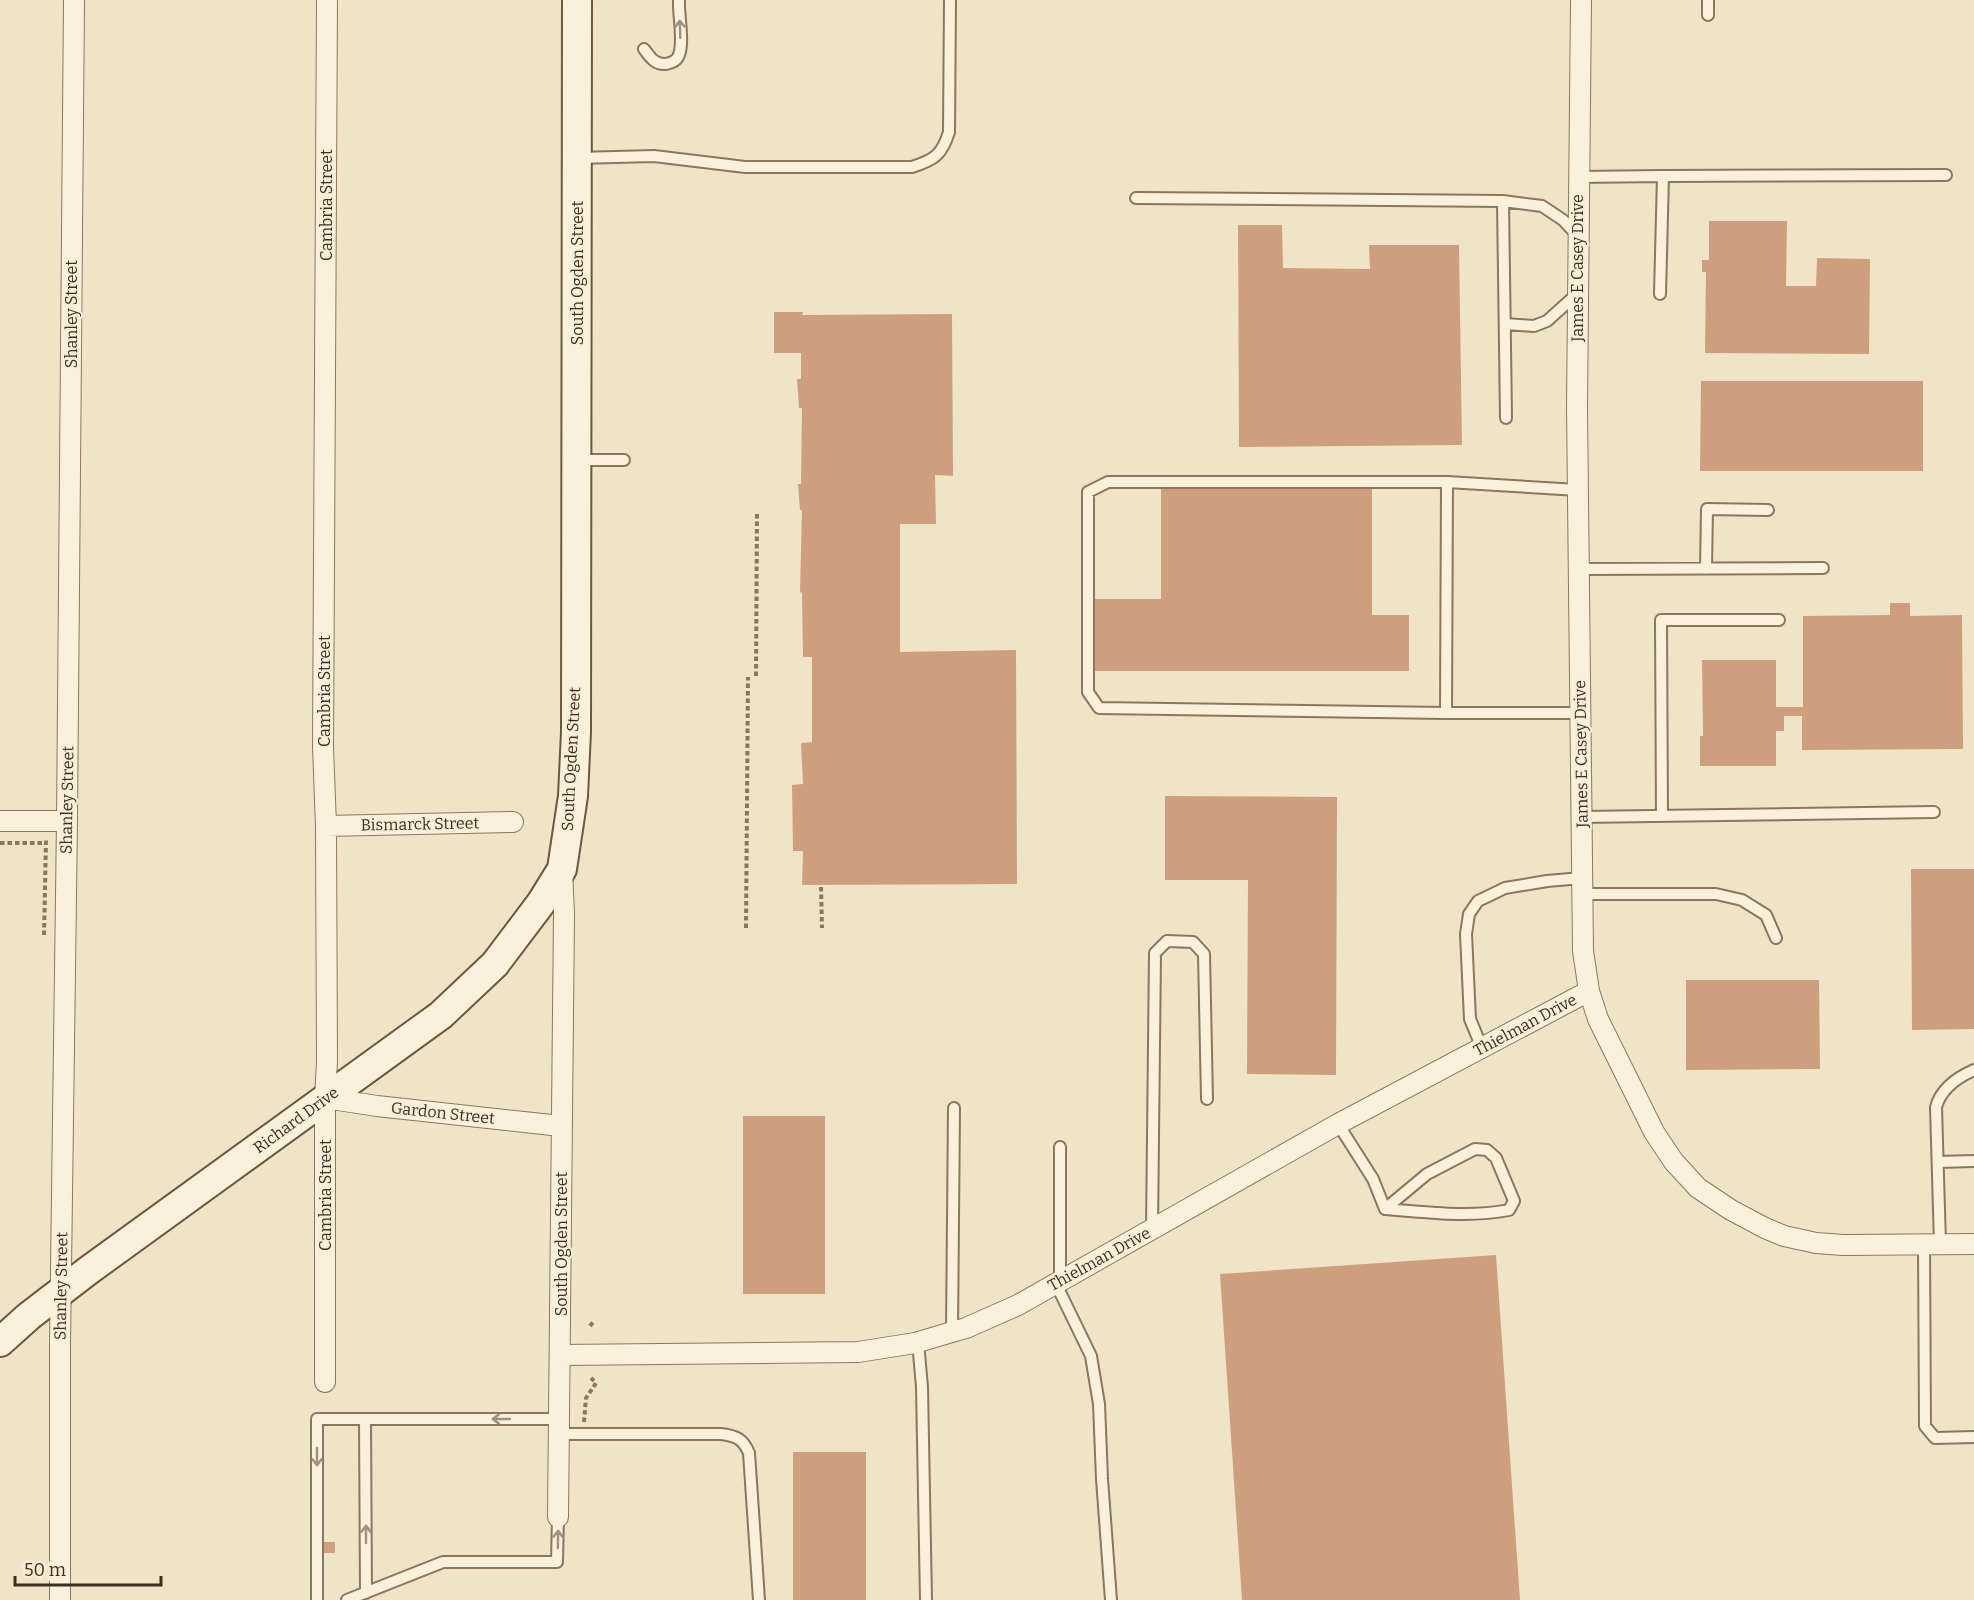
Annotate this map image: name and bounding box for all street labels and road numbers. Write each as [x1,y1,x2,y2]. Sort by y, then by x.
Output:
street label: Cambria Street [317,149,336,261]
street label: James E Casey Drive [1568,194,1587,343]
street label: South Ogden Street [568,201,587,345]
street label: Shanley Street [62,260,81,368]
street label: Cambria Street [315,635,334,747]
street label: James E Casey Drive [1570,680,1592,829]
street label: South Ogden Street [558,686,584,832]
street label: Shanley Street [57,746,77,854]
street label: Bismarck Street [361,813,480,835]
street label: Thielman Drive [1470,990,1580,1060]
street label: Richard Drive [250,1083,342,1157]
street label: Gardon Street [390,1098,496,1128]
street label: Cambria Street [316,1139,335,1251]
street label: South Ogden Street [552,1172,571,1316]
street label: Thielman Drive [1045,1223,1153,1295]
street label: Shanley Street [51,1232,71,1340]

